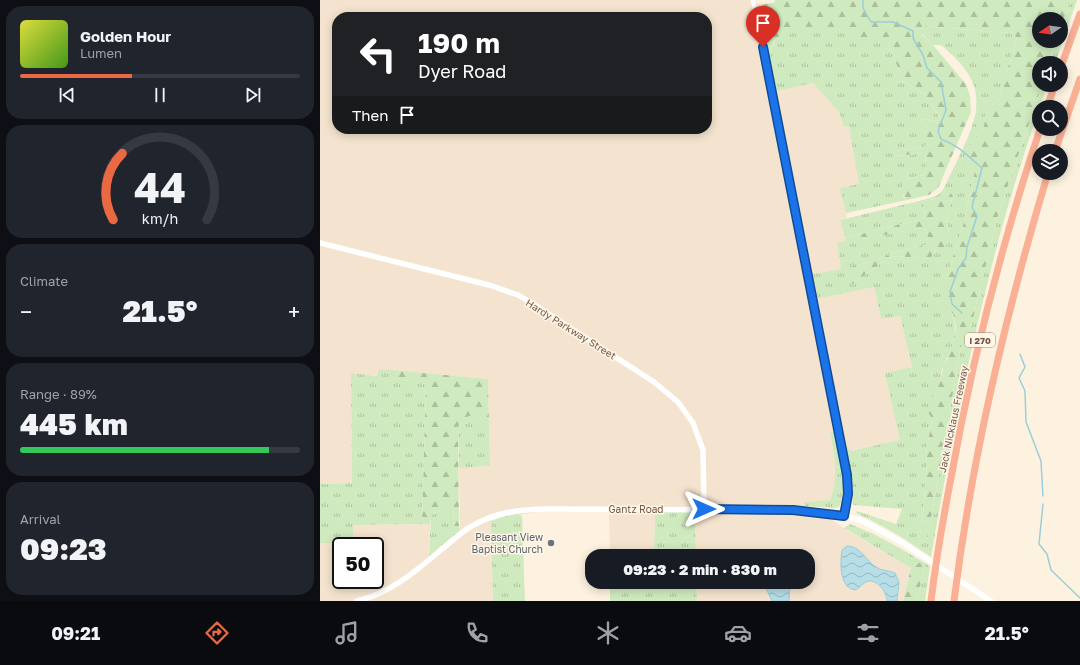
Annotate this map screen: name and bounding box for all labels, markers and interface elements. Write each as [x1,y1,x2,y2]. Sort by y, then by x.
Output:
pin [746,6,780,47]
icon: arrive [752,12,774,34]
north arrow [1032,12,1068,48]
map controls [1032,12,1068,180]
text: 190 m [418,26,500,59]
text: Golden Hour [80,27,171,45]
icon: left [352,28,404,80]
text: Lumen [80,45,122,61]
button: sound [1032,56,1068,92]
text: Dyer Road [418,60,506,82]
icon: previous [56,84,78,106]
icon: pause [149,84,171,106]
icon: next [242,84,264,106]
button: search [1032,100,1068,136]
icon: arrive [396,104,418,126]
text: Then [352,106,388,124]
button: layers [1032,144,1068,180]
text: 44 [134,161,186,211]
text: km/h [142,209,178,226]
text: Climate [20,273,68,289]
text: 21.5° [123,293,197,329]
street label: Hardy Parkway Street [524,296,618,362]
text: − [20,298,32,325]
text: + [288,298,300,325]
road number: I 270 [965,333,995,347]
street label: Jack Nicklaus Freeway [936,364,970,474]
text: Range · 89% [20,386,97,402]
text: 445 km [20,406,128,442]
position arrow [683,488,725,530]
street label: Gantz Road [608,503,664,515]
text: Arrival [20,511,61,527]
text: 09:23 [20,531,107,567]
place label: Pleasant View Baptist Church [472,531,543,555]
speed limit sign: 50 [332,537,384,589]
marker: Pleasant View Baptist Church [546,538,556,548]
text: 09:23 · 2 min · 830 m [623,560,777,578]
icon: directions [203,619,231,647]
icon: music [333,619,361,647]
icon: phone [463,619,491,647]
icon: climate [594,619,622,647]
icon: car [724,619,752,647]
icon: filters [854,619,882,647]
text: 09:21 [51,622,100,644]
text: 21.5° [985,622,1029,644]

